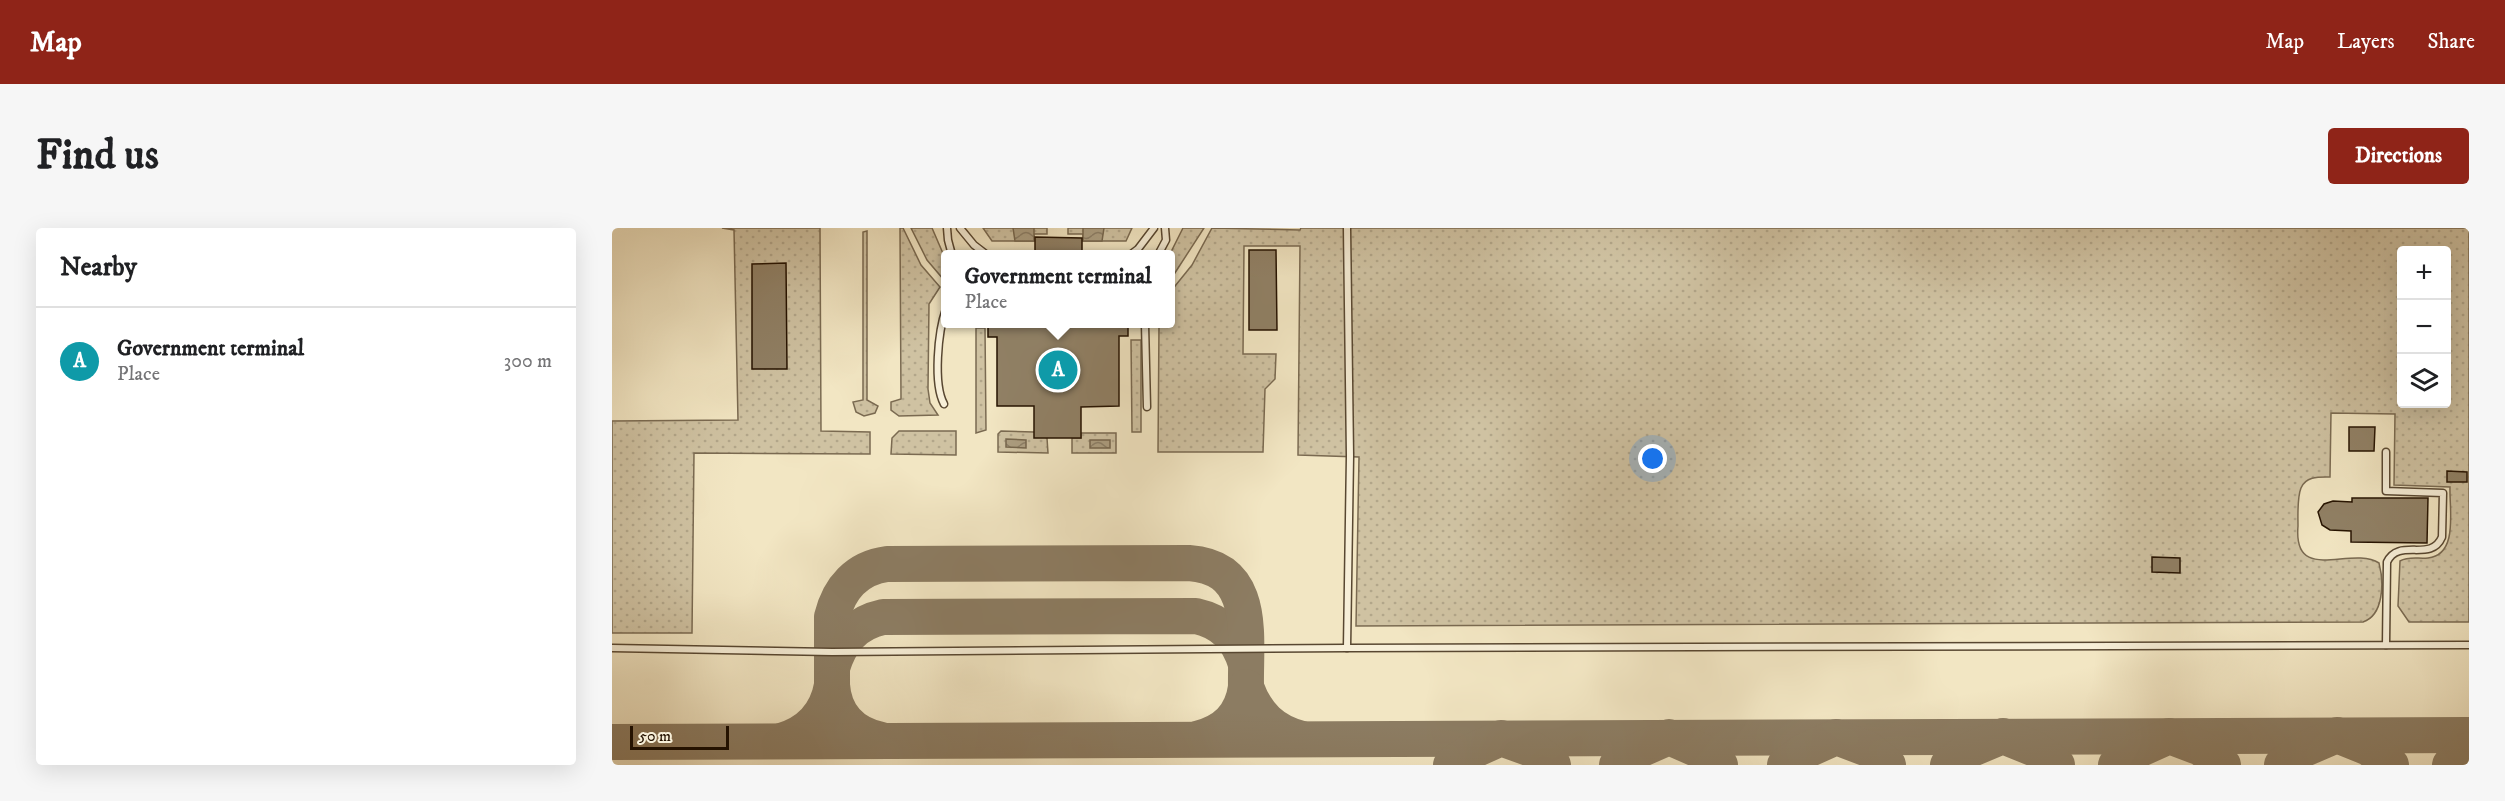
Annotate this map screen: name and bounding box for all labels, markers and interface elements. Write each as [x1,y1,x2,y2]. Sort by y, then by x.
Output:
text: Map [30,25,82,60]
text: Map [2265,29,2304,55]
text: Layers [2337,29,2395,55]
text: Share [2428,29,2475,55]
button: Directions [2328,128,2469,184]
text: Find us [36,130,159,182]
map controls [2397,246,2451,408]
button: + [2397,246,2451,300]
popup [941,250,1175,328]
text: Nearby [60,251,137,284]
text: Government terminal [964,263,1152,290]
text: Place [964,290,1007,315]
button: − [2397,300,2451,354]
text: Government terminal [117,335,304,362]
pin: A [1038,348,1078,392]
text: A [73,349,86,374]
text: 300 m [504,349,552,374]
button: layers [2397,354,2451,408]
text: Place [117,362,160,387]
your location [1638,444,1667,473]
scale bar [630,723,729,750]
text: 50 m [639,726,671,746]

